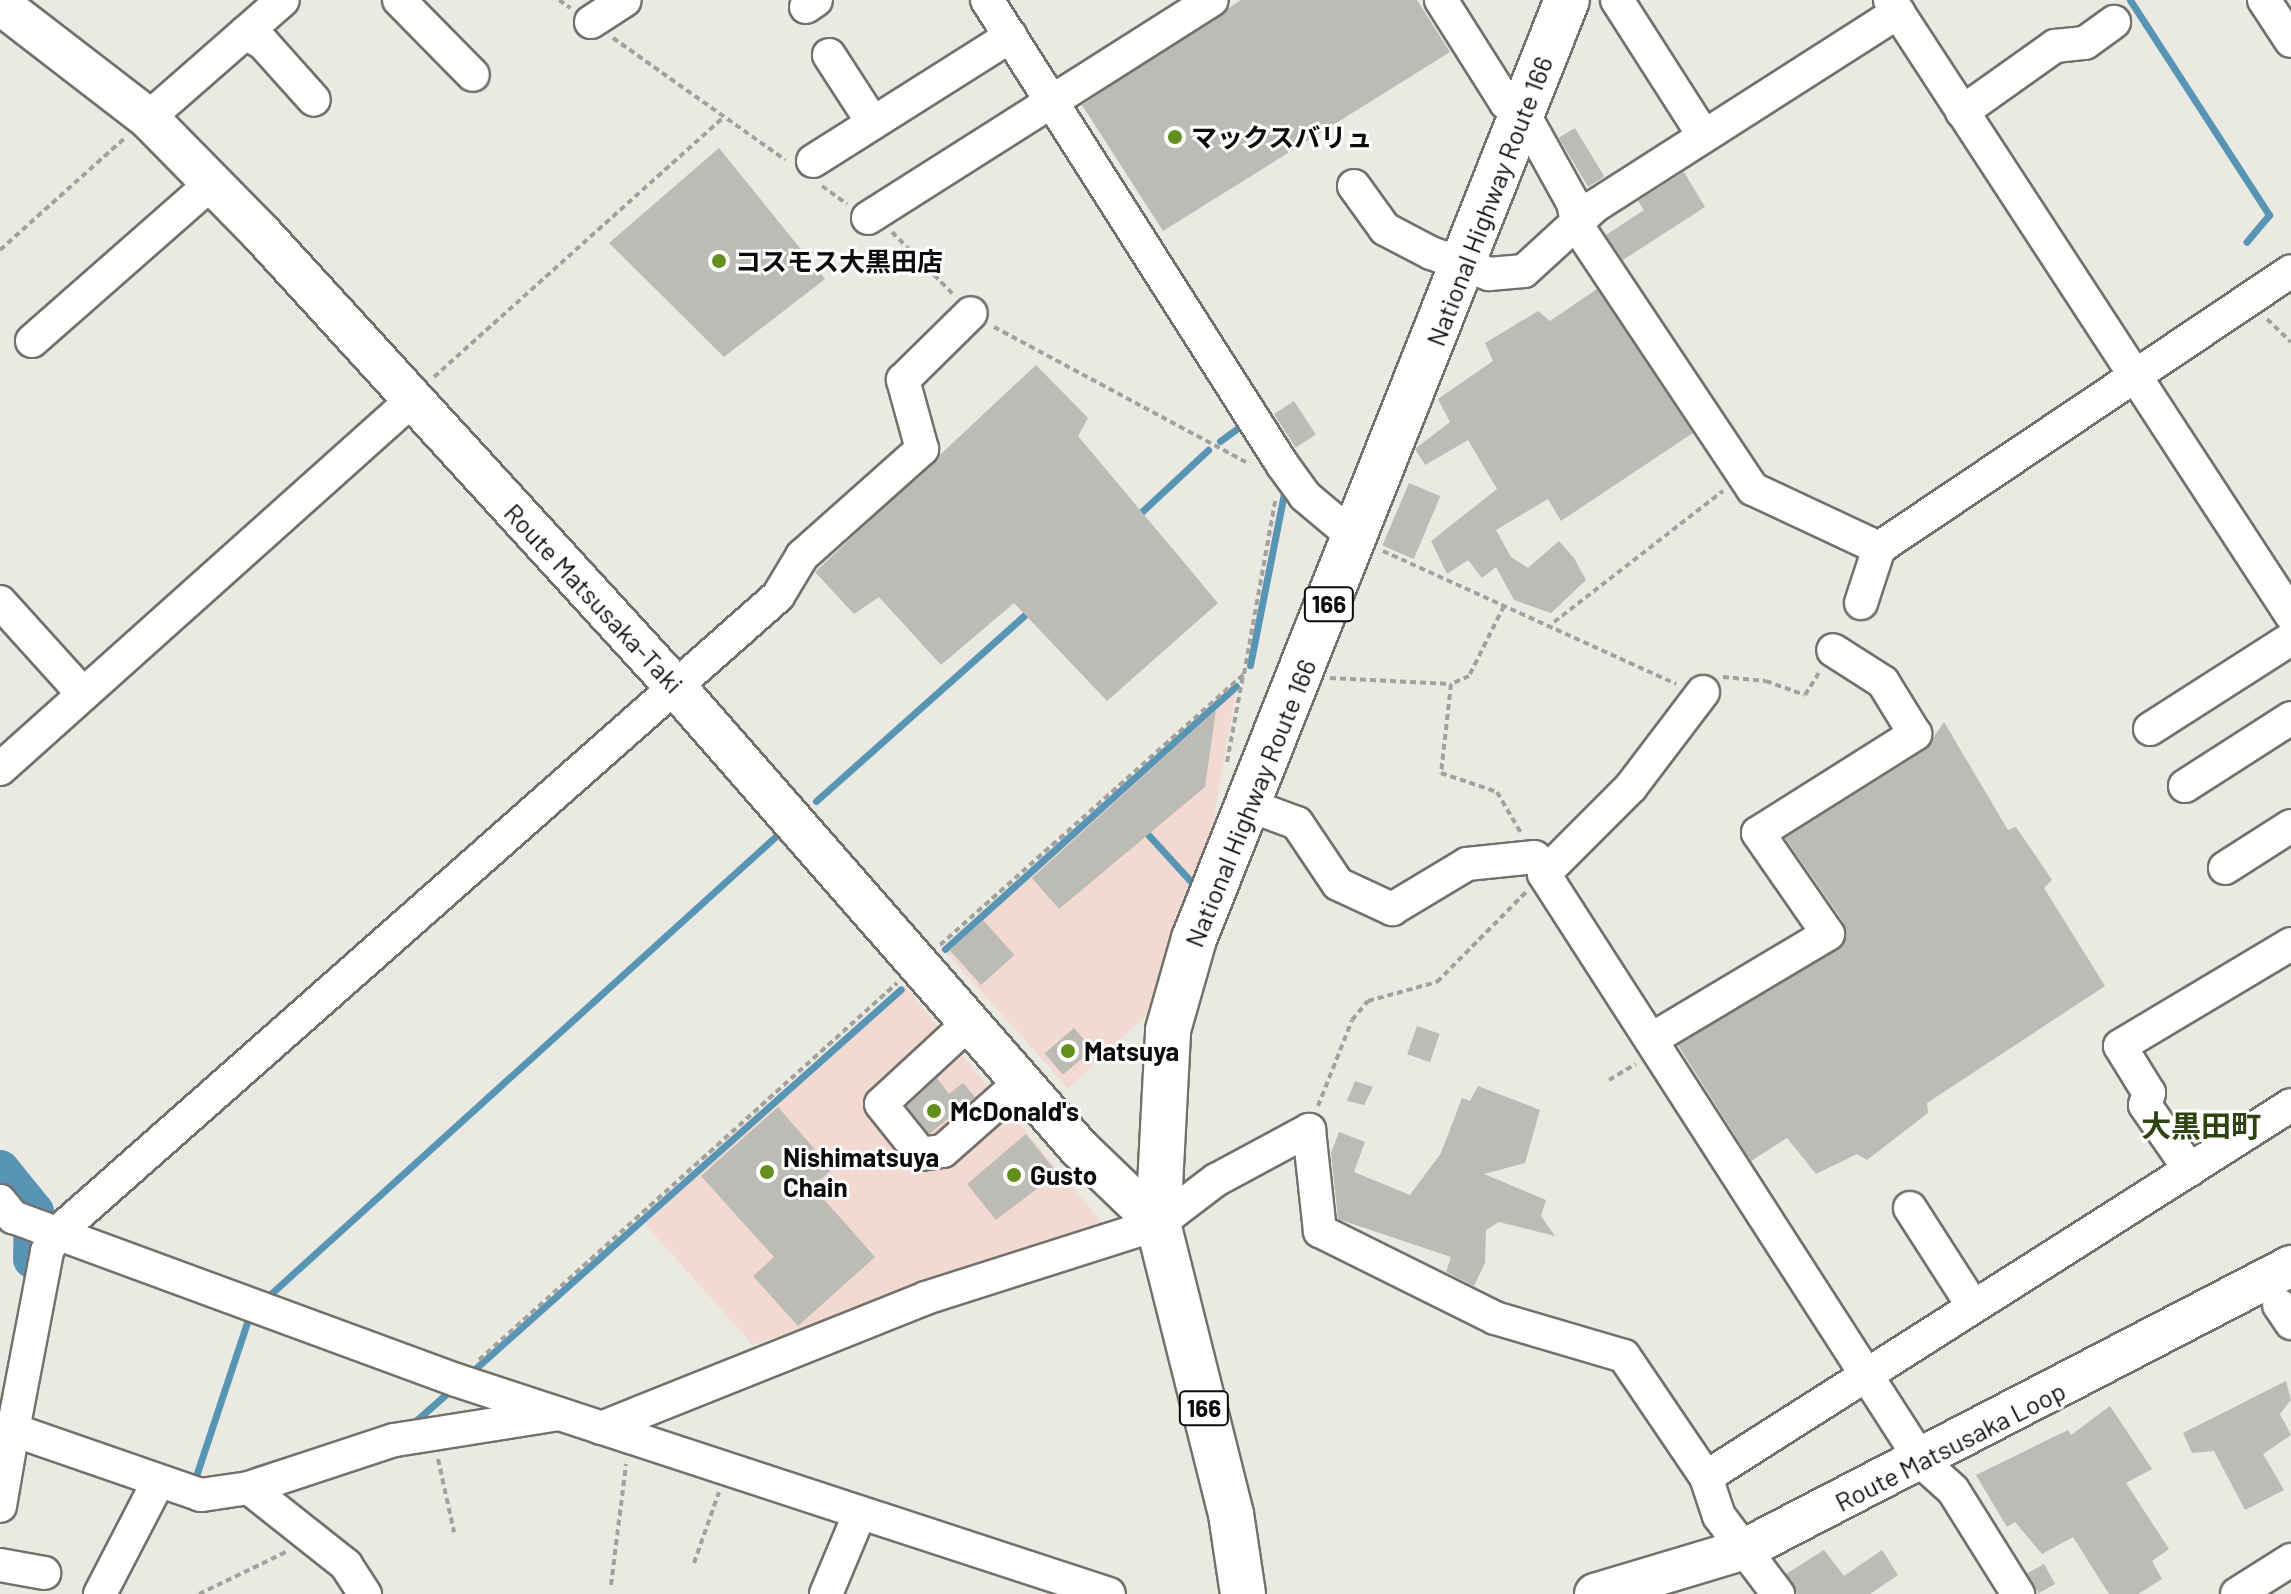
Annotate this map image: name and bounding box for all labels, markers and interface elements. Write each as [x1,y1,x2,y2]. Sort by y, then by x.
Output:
street label: National Highway Route 166 [1419,52,1559,350]
place label: マックスバリュ [1191,121,1373,153]
marker: マックスバリュ [1166,128,1184,146]
place label: コスモス大黒田店 [735,245,943,277]
marker: コスモス大黒田店 [710,252,728,270]
street label: Route Matsusaka-Taki [498,497,690,699]
road number: 166 [1303,584,1355,624]
street label: National Highway Route 166 [1178,655,1322,951]
place label: Matsuya [1084,1035,1179,1067]
marker: Matsuya [1059,1042,1077,1060]
place label: McDonald's [950,1095,1079,1127]
marker: McDonald's [925,1102,943,1120]
district label: 大黒田町 [2141,1107,2261,1143]
place label: Nishimatsuya Chain [783,1141,939,1202]
place label: Gusto [1030,1159,1097,1191]
marker: Nishimatsuya Chain [758,1163,776,1181]
marker: Gusto [1005,1166,1023,1184]
street label: Route Matsusaka Loop [1830,1374,2070,1518]
road number: 166 [1178,1388,1230,1428]

